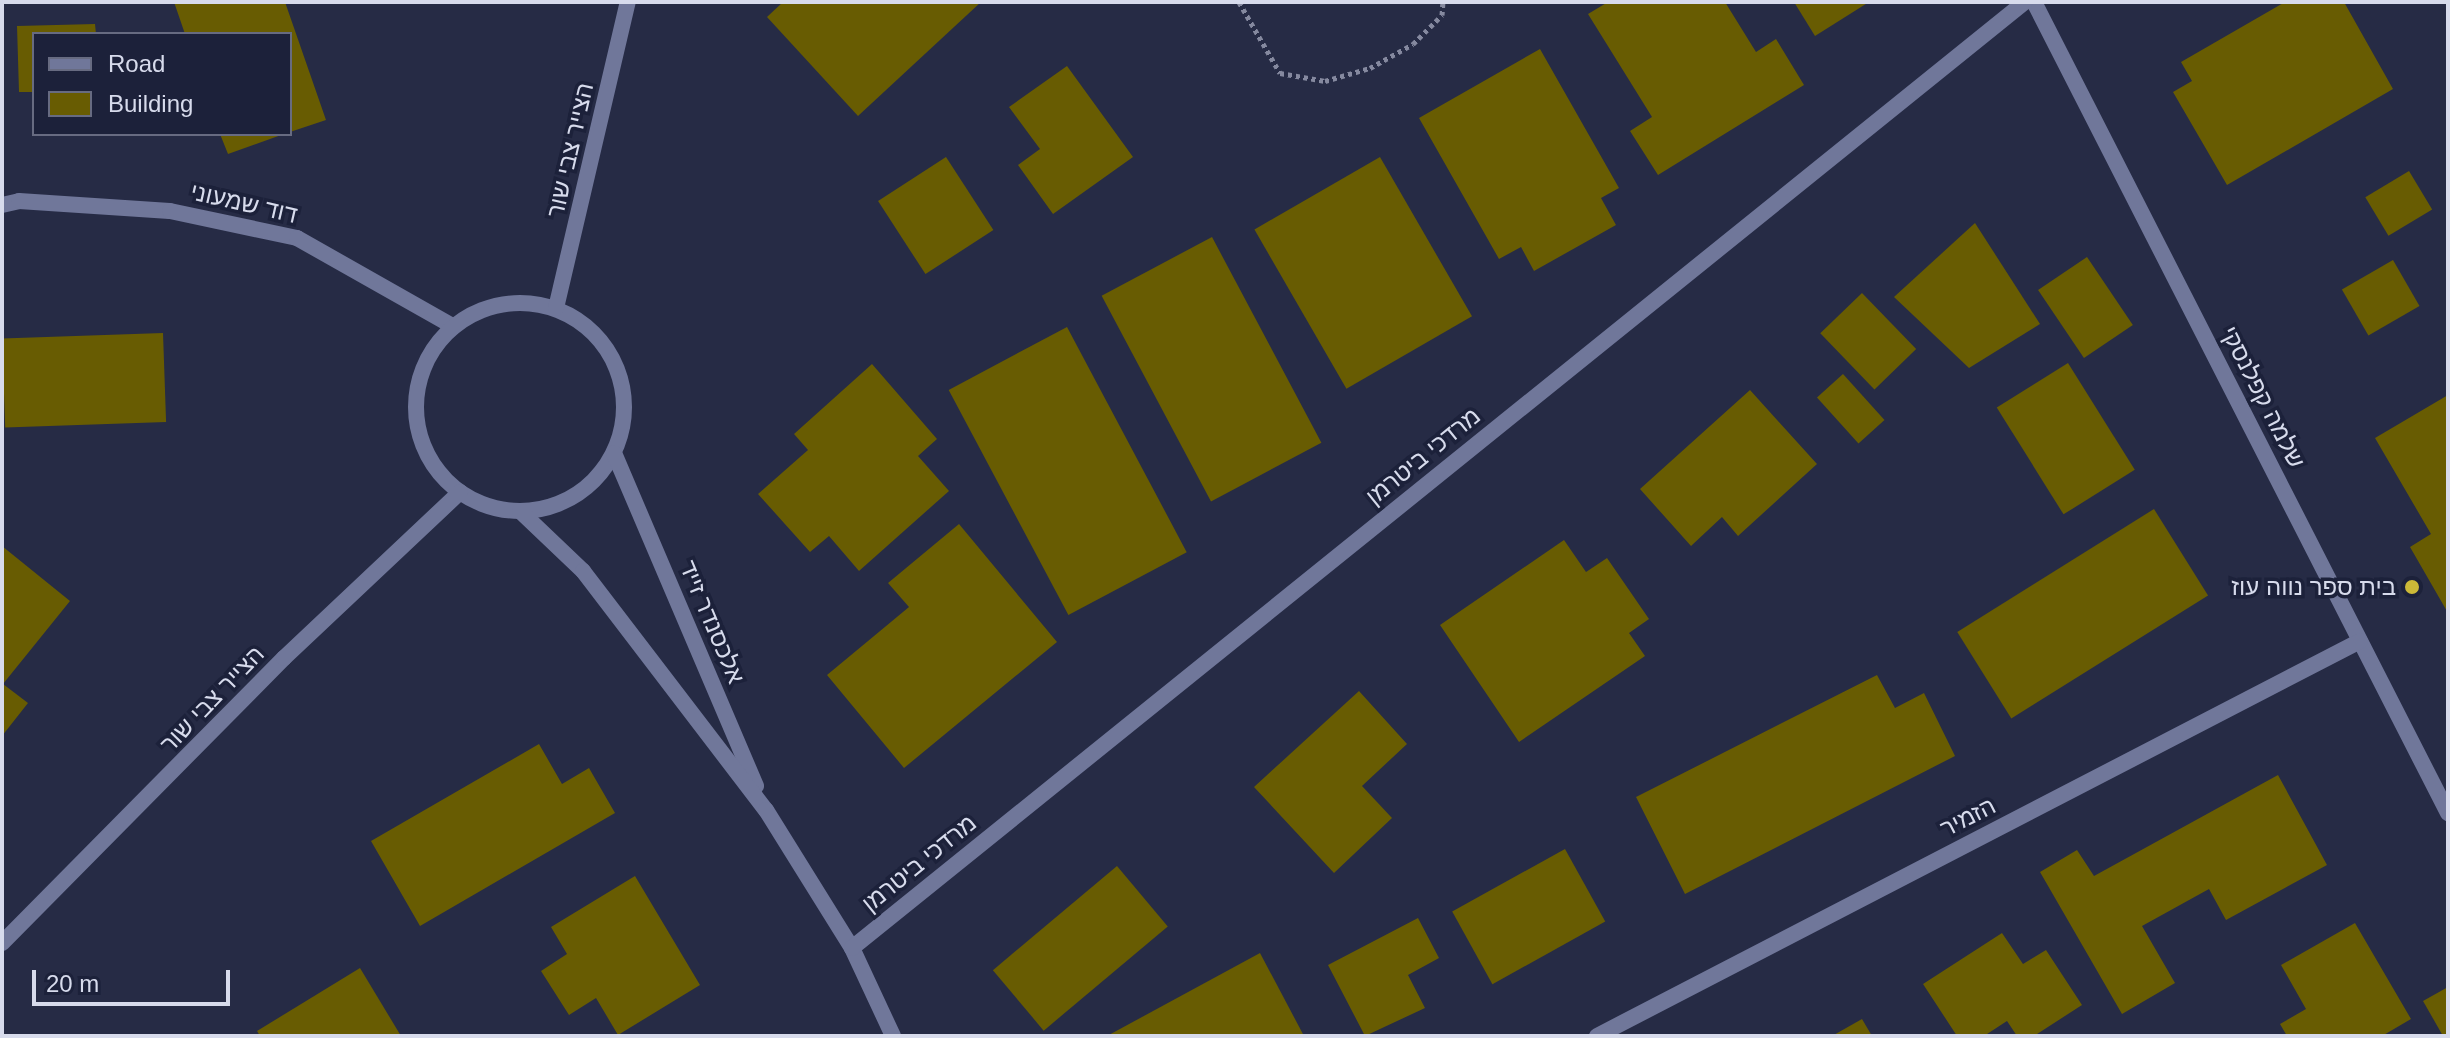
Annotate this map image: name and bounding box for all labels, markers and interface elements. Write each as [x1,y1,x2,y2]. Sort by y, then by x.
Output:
legend [32,32,292,136]
text: Road [108,50,165,77]
street label: הצייר צבי שור [541,80,599,220]
text: Building [108,90,193,117]
street label: דוד שמעוני [188,177,300,229]
street label: שלמה קפלנסקי [2215,321,2311,473]
street label: מרדכי ביטרמן [1360,401,1486,511]
street label: אלכסנדר זייד [673,556,751,688]
place label: בית ספר נווה עוז [2231,573,2396,601]
marker: בית ספר נווה עוז [2403,578,2421,596]
street label: הצייר צבי שור [154,640,270,758]
street label: הזמיר [1936,791,2000,843]
street label: מרדכי ביטרמן [856,808,982,918]
scale bar [36,954,234,1004]
text: 20 m [46,970,99,997]

